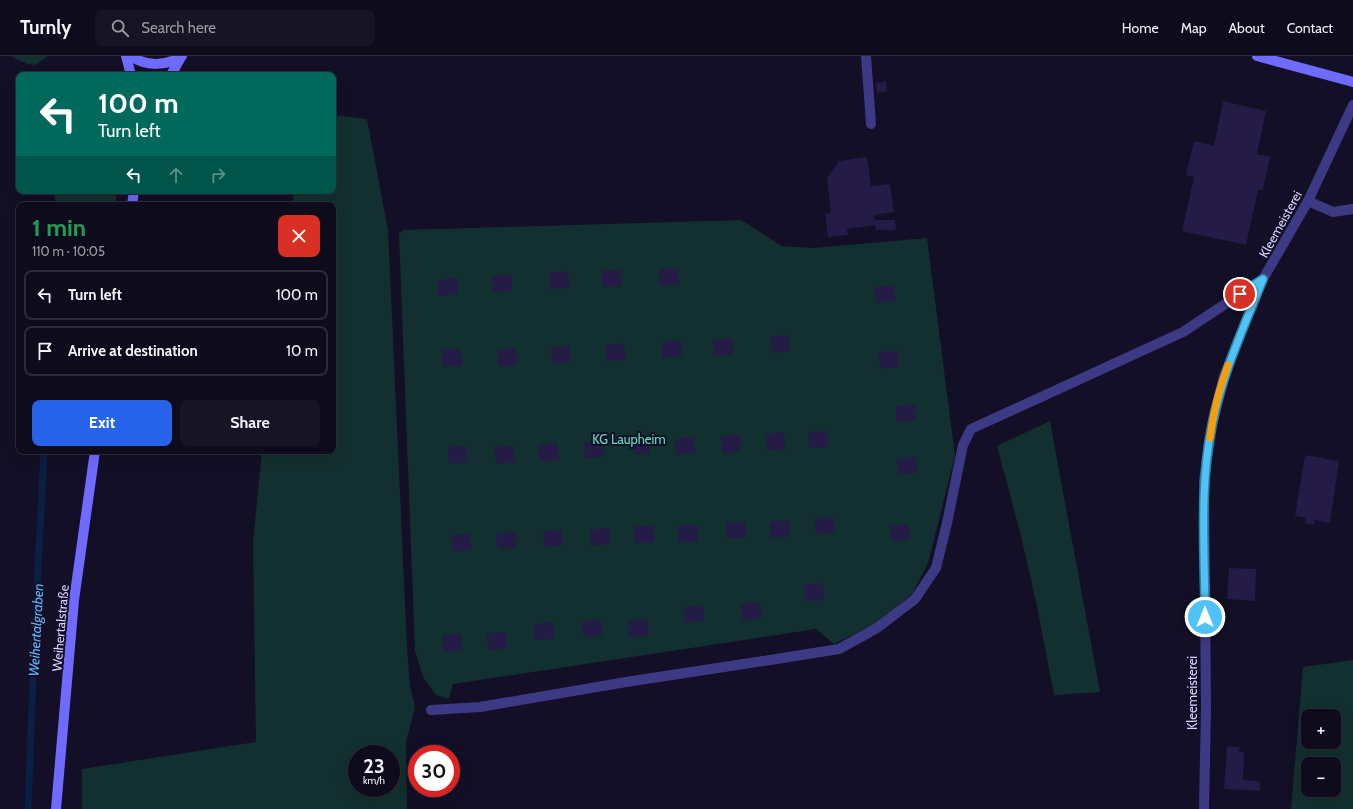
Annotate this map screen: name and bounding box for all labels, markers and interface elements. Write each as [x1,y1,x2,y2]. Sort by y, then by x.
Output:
search box [95,10,375,46]
text: Turnly [20,16,71,39]
icon: search [109,17,131,39]
text: Search here [141,19,216,37]
text: Home [1122,19,1159,37]
text: Map [1181,19,1206,37]
text: About [1228,19,1265,37]
text: Contact [1287,19,1333,37]
text: 100 m [98,86,179,120]
icon: left [32,88,84,140]
text: Turn left [98,120,161,142]
icon: left [123,164,145,186]
icon: ahead [165,164,187,186]
icon: right [207,164,229,186]
street label: Kleemeisterei [1255,188,1305,260]
text: 1 min [32,213,86,242]
button: close [278,215,320,257]
text: 110 m · 10:05 [32,243,105,259]
pin [1223,277,1257,311]
icon: arrive [1229,283,1251,305]
icon: left [34,284,56,306]
text: Turn left [68,286,122,304]
text: 100 m [276,286,318,304]
icon: arrive [34,340,56,362]
text: Arrive at destination [68,342,198,360]
text: 10 m [286,342,318,360]
button: Exit [32,400,172,446]
button: Share [180,400,320,446]
park label: KG Laupheim [592,431,666,447]
water label: Weihertalgraben [25,583,47,677]
street label: Weihertalstraße [48,584,72,672]
position arrow [1184,596,1226,638]
street label: Kleemeisterei [1184,656,1200,730]
map controls [1301,709,1341,797]
button: + [1301,709,1341,749]
speed limit sign: 30 [408,745,460,797]
text: 23 [363,754,385,778]
button: − [1301,757,1341,797]
text: km/h [363,774,385,787]

